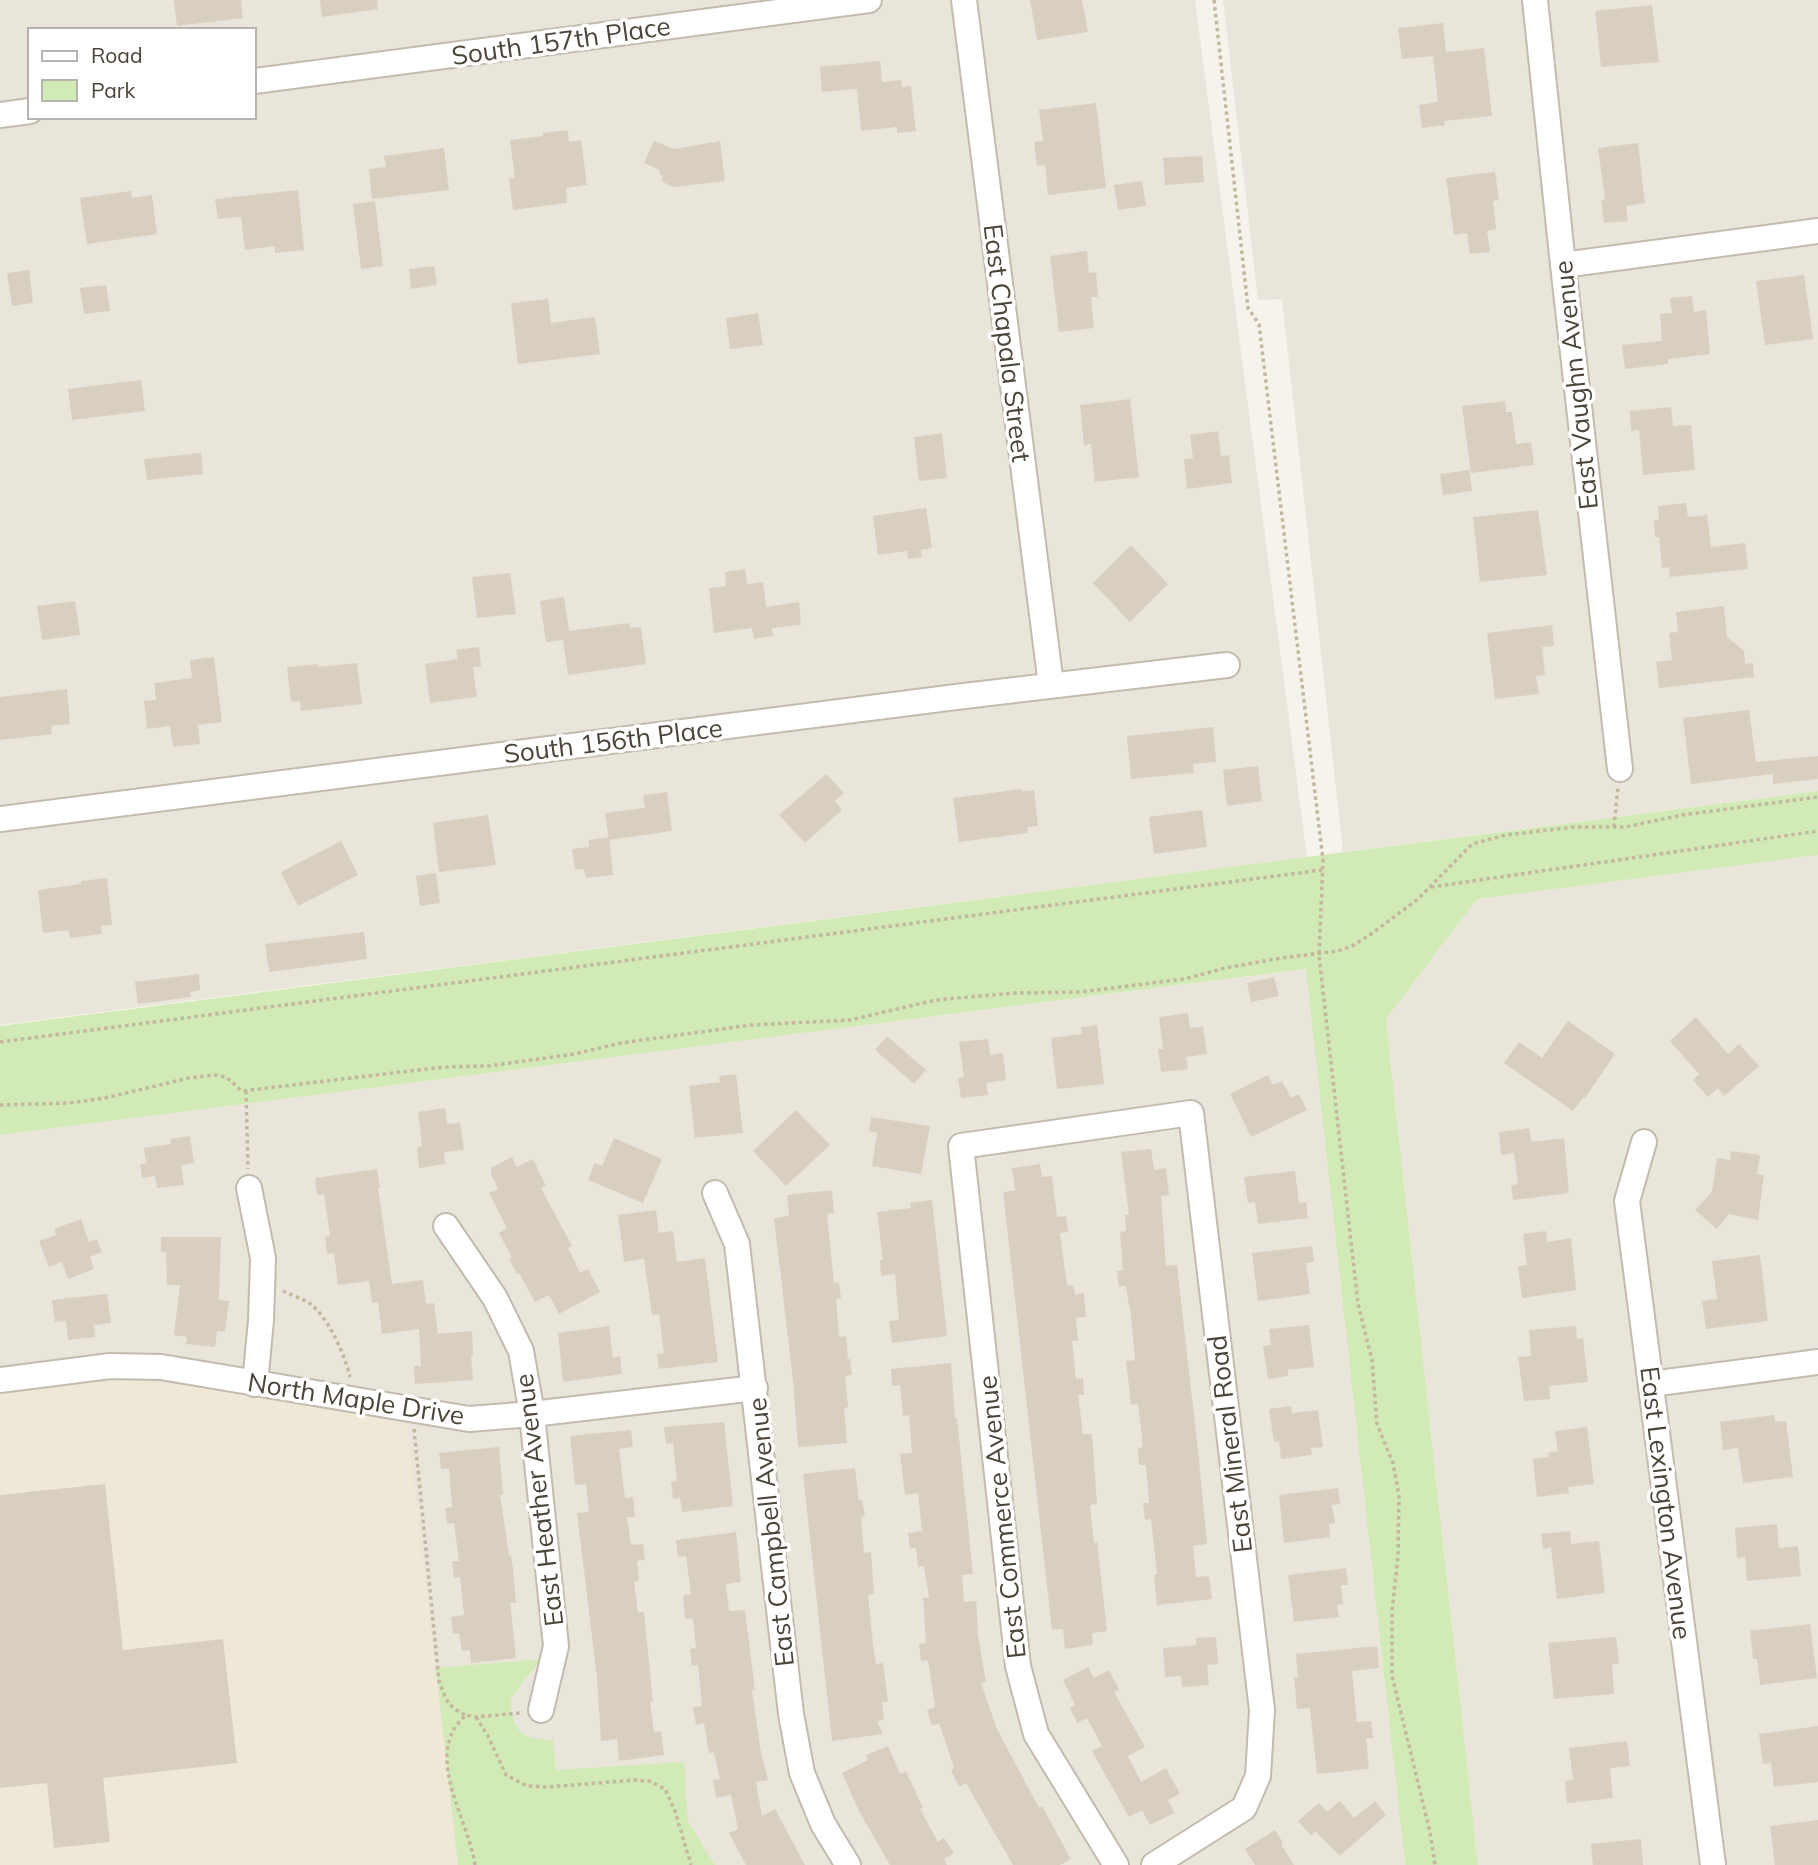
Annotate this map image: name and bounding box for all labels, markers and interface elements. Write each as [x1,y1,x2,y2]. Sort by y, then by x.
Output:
street label: South 157th Place [449,9,672,72]
legend [28,28,256,119]
text: Road [91,42,142,68]
text: Park [91,77,135,103]
street label: East Chapala Street [977,222,1038,464]
street label: East Vaughn Avenue [1546,259,1605,511]
street label: South 156th Place [501,711,724,770]
street label: East Mineral Road [1200,1333,1259,1555]
street label: North Maple Drive [245,1365,467,1432]
street label: East Lexington Avenue [1633,1365,1700,1641]
street label: East Heather Avenue [507,1372,570,1628]
street label: East Commerce Avenue [970,1374,1033,1660]
street label: East Campbell Avenue [740,1396,801,1668]

